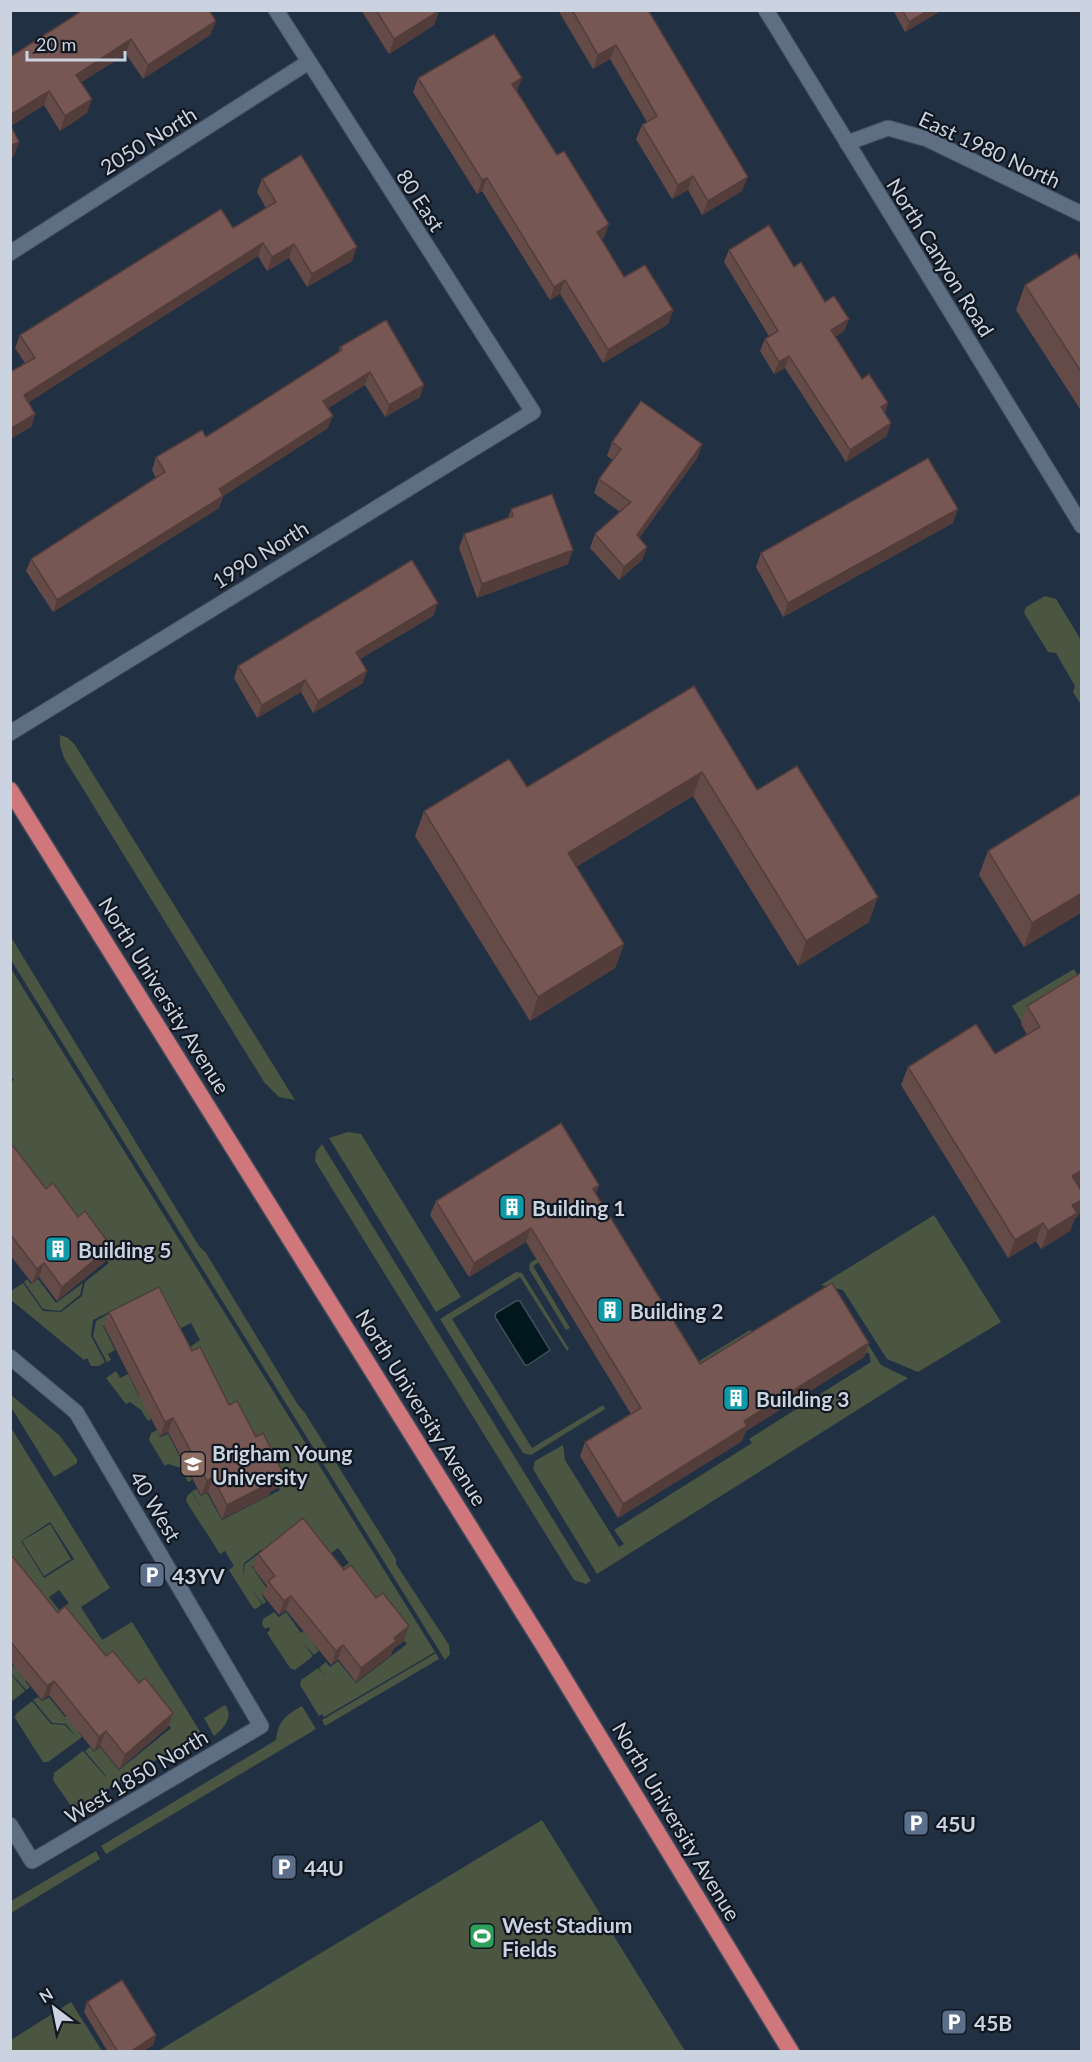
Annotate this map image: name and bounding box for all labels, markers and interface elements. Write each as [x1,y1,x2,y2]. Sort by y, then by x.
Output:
scale bar [27,24,124,62]
text: 20 m [36,33,76,55]
street label: 2050 North [95,101,201,179]
street label: East 1980 North [915,105,1065,193]
street label: 80 East [392,164,450,236]
street label: North Canyon Road [882,173,1000,341]
street label: 1990 North [207,515,313,593]
street label: North University Avenue [94,892,236,1098]
building icon: Building 1 [497,1192,527,1222]
place label: Building 1 [532,1195,626,1220]
building icon: Building 5 [43,1234,73,1264]
place label: Building 5 [78,1237,172,1262]
building icon: Building 2 [595,1295,625,1325]
place label: Building 2 [630,1298,724,1323]
street label: North University Avenue [351,1304,493,1510]
building icon: Building 3 [721,1383,751,1413]
place label: Building 3 [756,1386,850,1411]
place label: Brigham Young University [212,1440,352,1489]
school or university icon: Brigham Young University [178,1449,208,1479]
street label: 40 West [125,1466,187,1546]
parking icon: 43YV [137,1560,167,1590]
place label: 43YV [172,1563,225,1588]
street label: North University Avenue [608,1717,746,1925]
street label: West 1850 North [60,1724,212,1828]
parking icon: 45U [901,1808,931,1838]
place label: 45U [936,1811,976,1836]
parking icon: 44U [269,1852,299,1882]
place label: 44U [304,1855,344,1880]
place label: West Stadium Fields [502,1912,632,1961]
sports icon: West Stadium Fields [467,1921,497,1951]
north arrow [24,1978,84,2038]
text: N [36,1984,56,2006]
parking icon: 45B [939,2007,969,2037]
place label: 45B [974,2010,1012,2035]

